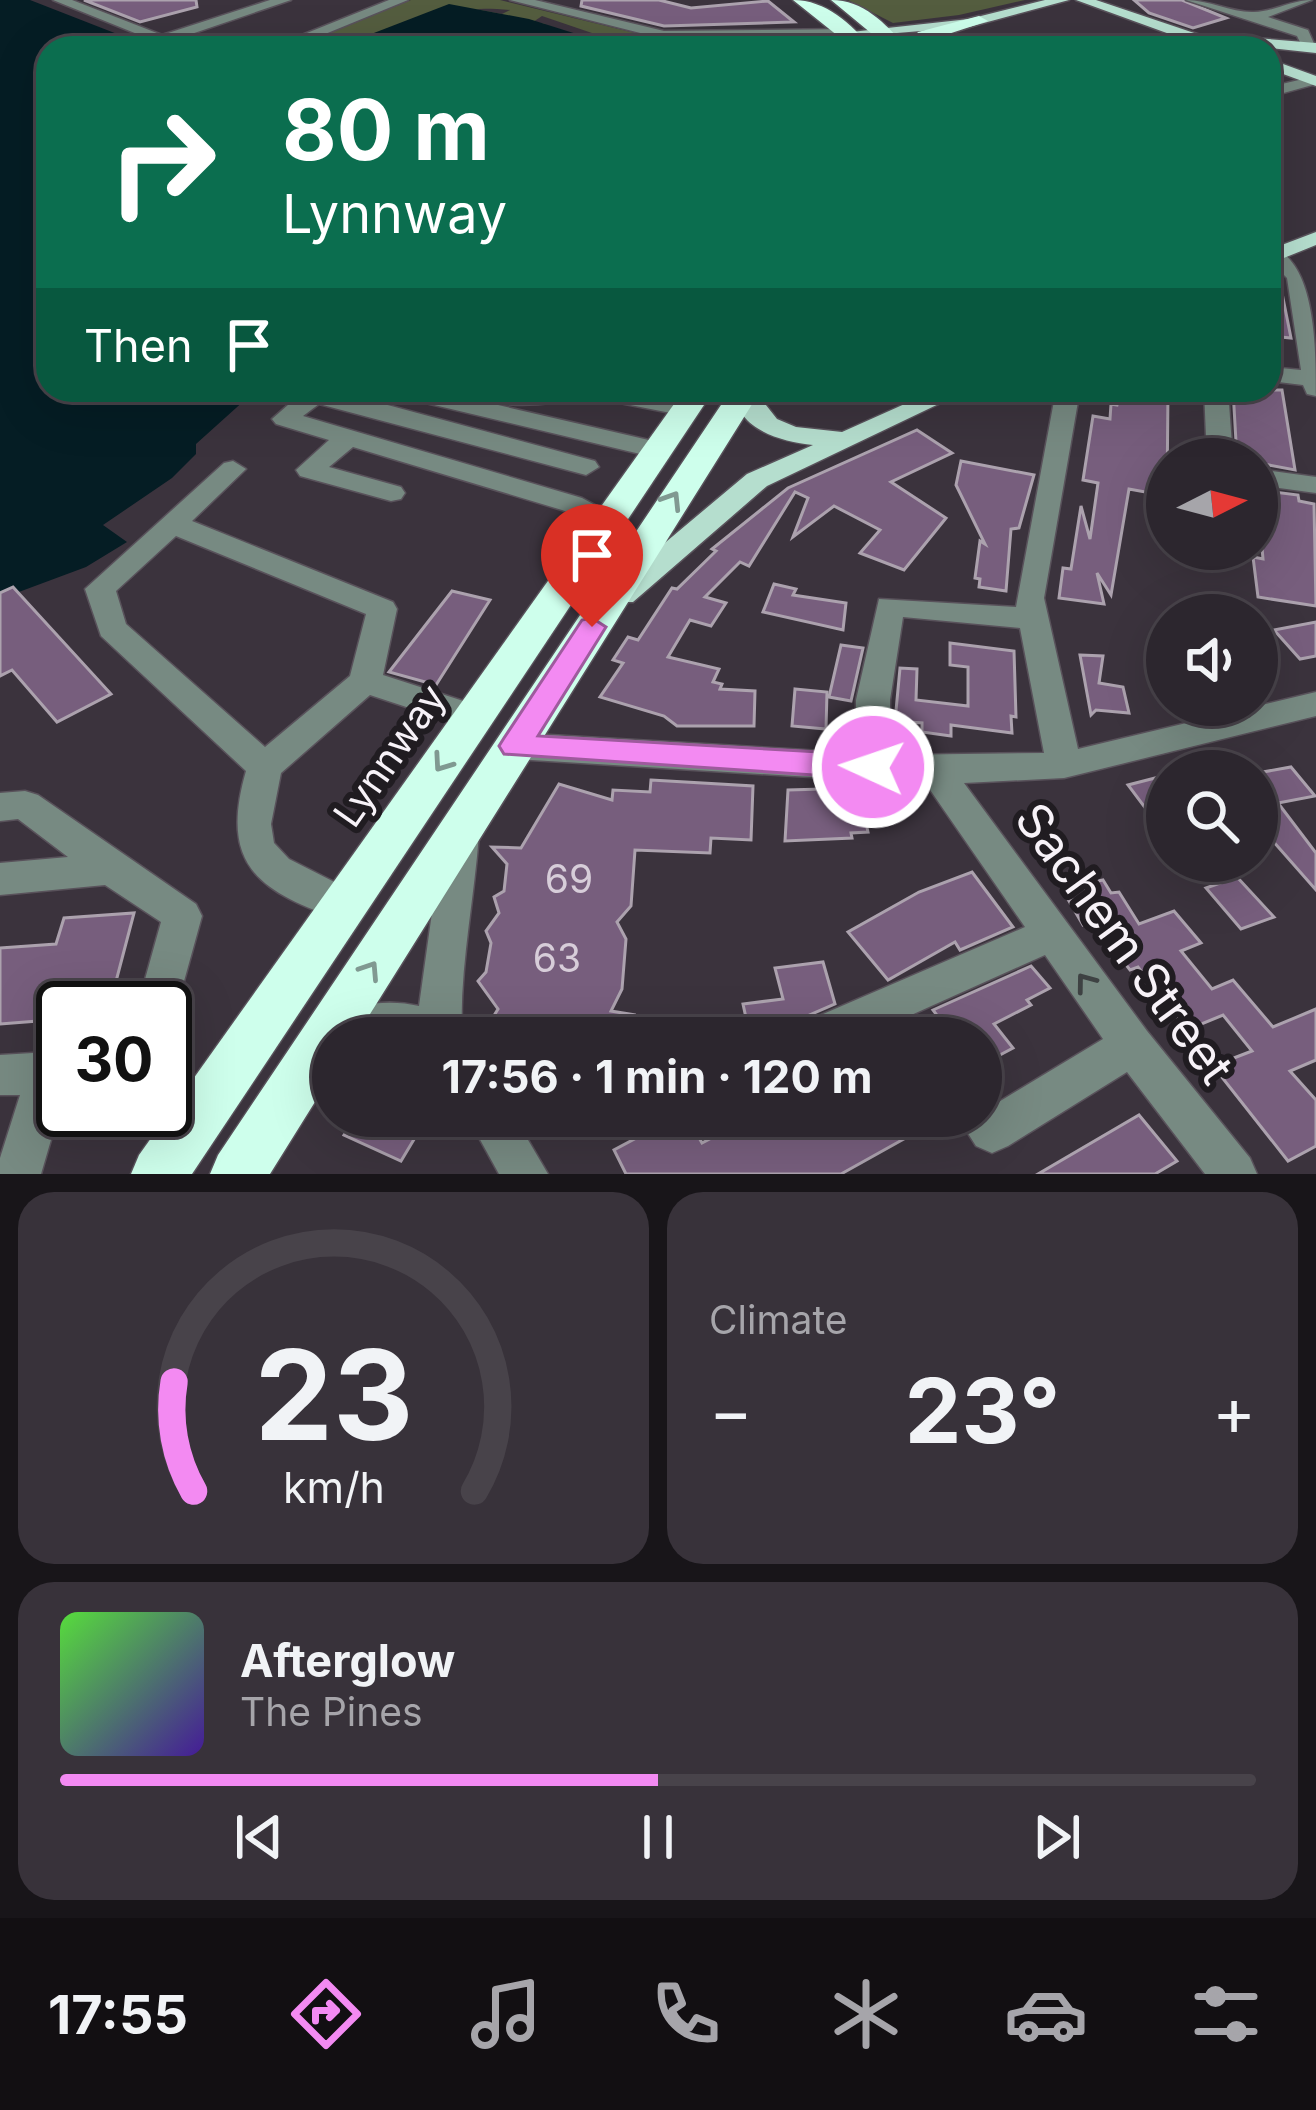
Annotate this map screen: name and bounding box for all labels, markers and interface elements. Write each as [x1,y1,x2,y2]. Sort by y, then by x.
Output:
text: 80 m [282,79,490,180]
icon: right [84,84,240,240]
text: Lynnway [282,181,507,246]
icon: arrive [216,312,282,378]
text: Then [84,318,192,373]
north arrow [1146,438,1278,570]
map controls [1146,438,1278,882]
one-way arrow [658,492,680,514]
pin [541,504,643,627]
icon: arrive [559,522,625,588]
button: sound [1146,594,1278,726]
street label: Lynnway [323,675,455,835]
position arrow [810,704,936,830]
one-way arrow [434,750,456,772]
button: search [1146,750,1278,882]
street label: Sachem Street [1003,791,1247,1095]
house number: 69 [545,855,593,902]
house number: 63 [533,934,581,981]
one-way arrow [355,961,377,983]
one-way arrow [1078,974,1100,995]
speed limit sign: 30 [36,981,192,1137]
text: 17:56 · 1 min · 120 m [442,1049,872,1104]
text: Climate [709,1296,848,1343]
text: 23 [254,1319,413,1470]
text: 23° [905,1356,1060,1465]
text: − [709,1371,753,1451]
text: + [1212,1371,1256,1451]
text: km/h [283,1461,384,1513]
text: Afterglow [240,1633,455,1688]
text: The Pines [240,1688,423,1735]
icon: previous [226,1804,292,1870]
icon: pause [625,1804,691,1870]
icon: next [1024,1804,1090,1870]
icon: directions [284,1972,368,2056]
icon: music [464,1972,548,2056]
icon: phone [644,1972,728,2056]
icon: climate [824,1972,908,2056]
icon: car [1004,1972,1088,2056]
icon: filters [1184,1972,1268,2056]
text: 17:55 [48,1982,188,2047]

